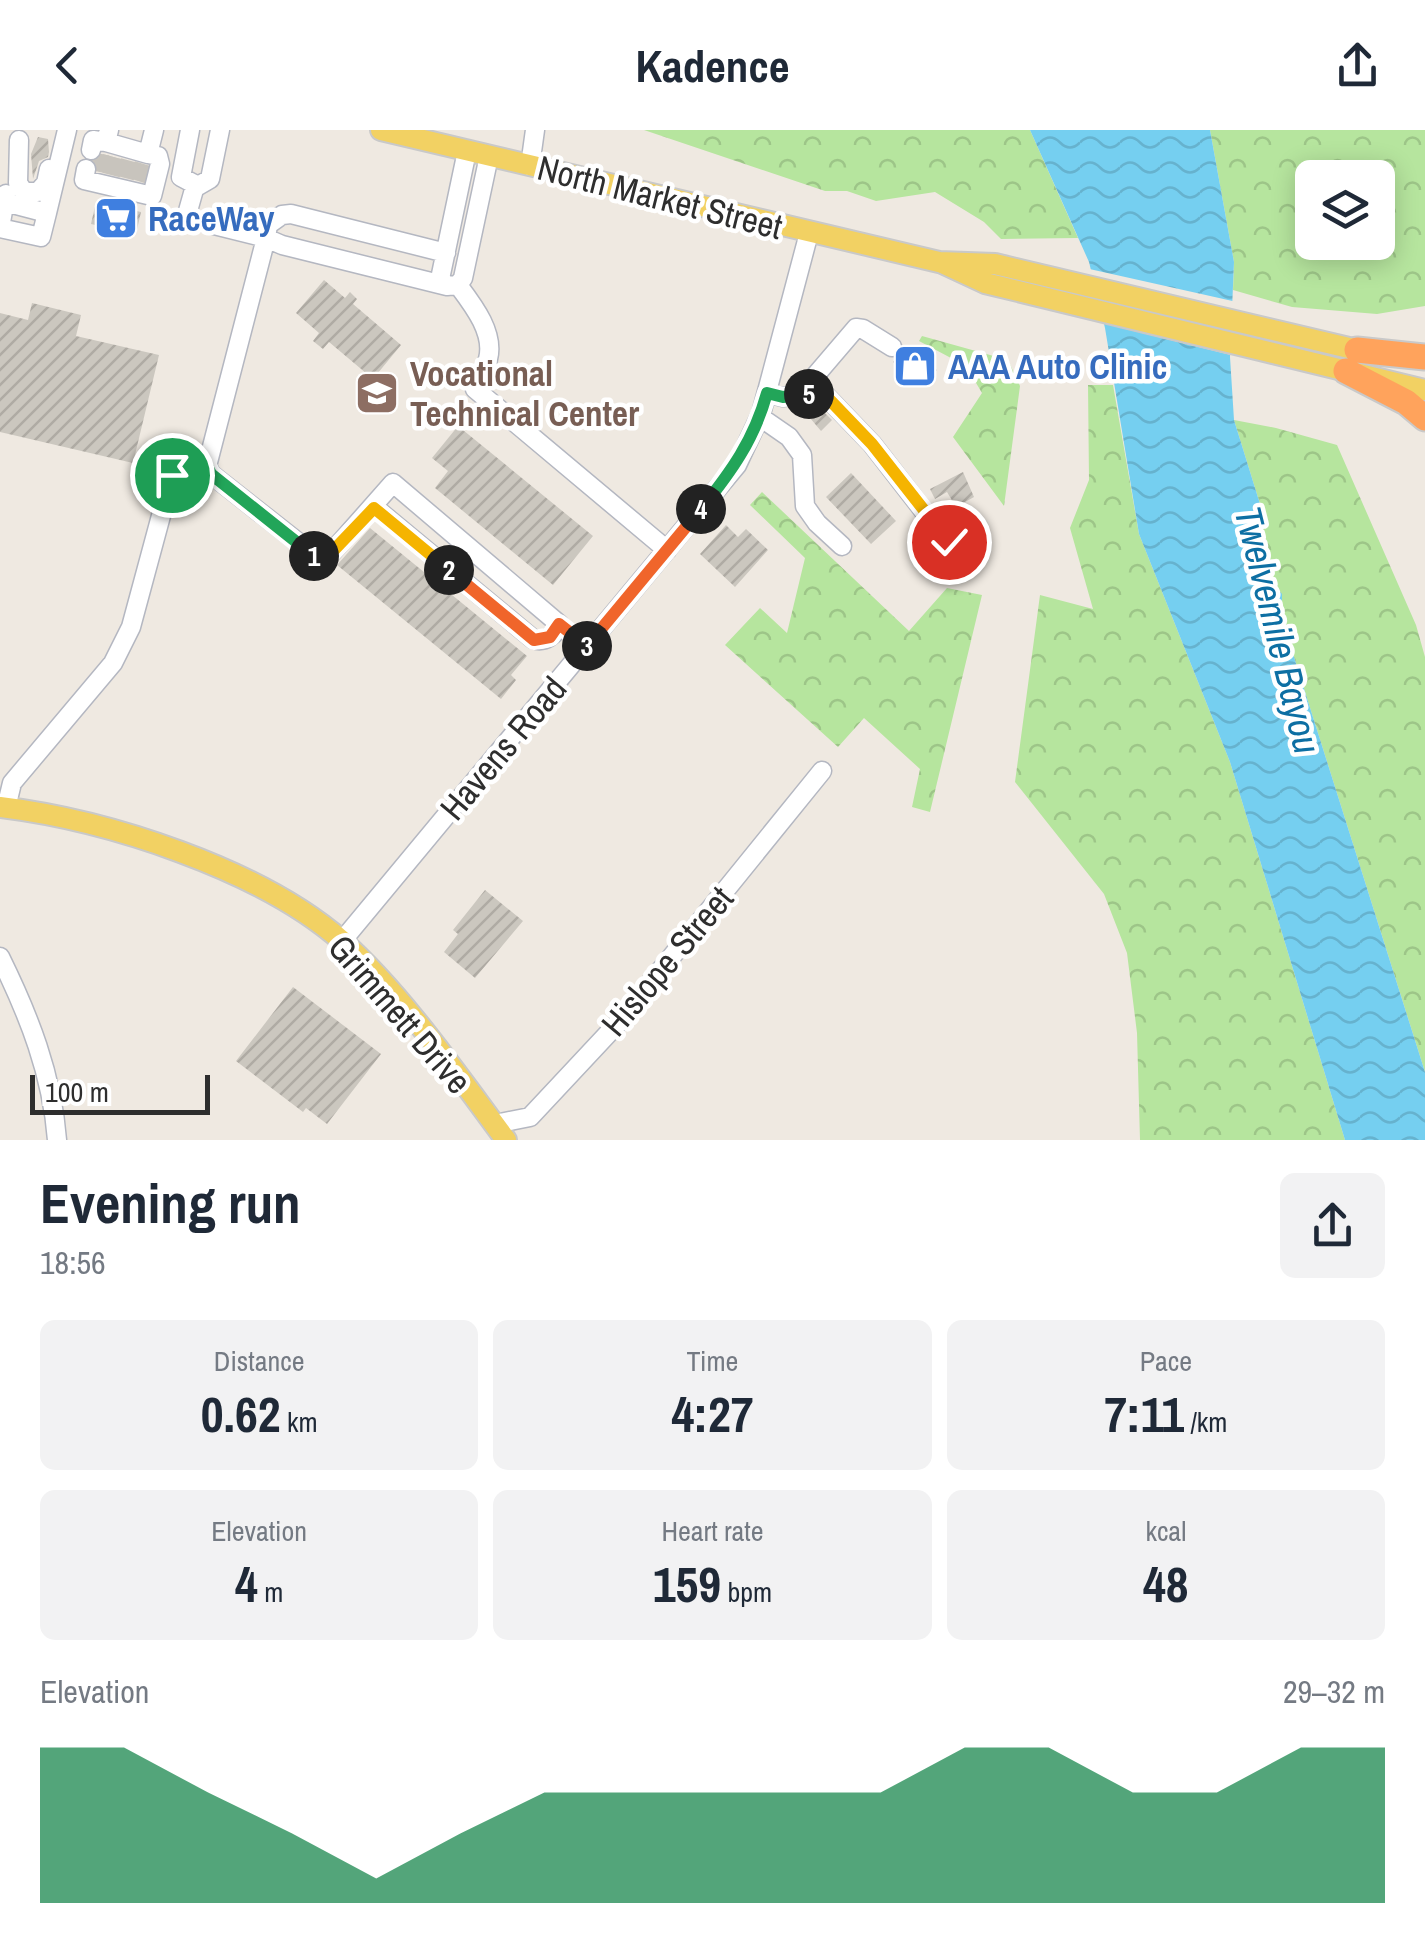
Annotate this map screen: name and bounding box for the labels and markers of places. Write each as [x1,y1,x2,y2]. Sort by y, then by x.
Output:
supermarket icon: RaceWay [93,195,139,241]
place label: RaceWay [148,195,275,242]
shop icon: AAA Auto Clinic [892,343,938,389]
place label: AAA Auto Clinic [948,343,1168,390]
place label: Vocational Technical Center [410,350,640,437]
pin: 5 [784,369,834,419]
school or university icon: Vocational Technical Center [354,370,400,416]
pin [130,433,215,518]
pin: 4 [676,484,726,534]
pin [907,500,992,585]
pin: 1 [289,531,339,581]
pin: 2 [424,545,474,595]
pin: 3 [562,621,612,671]

